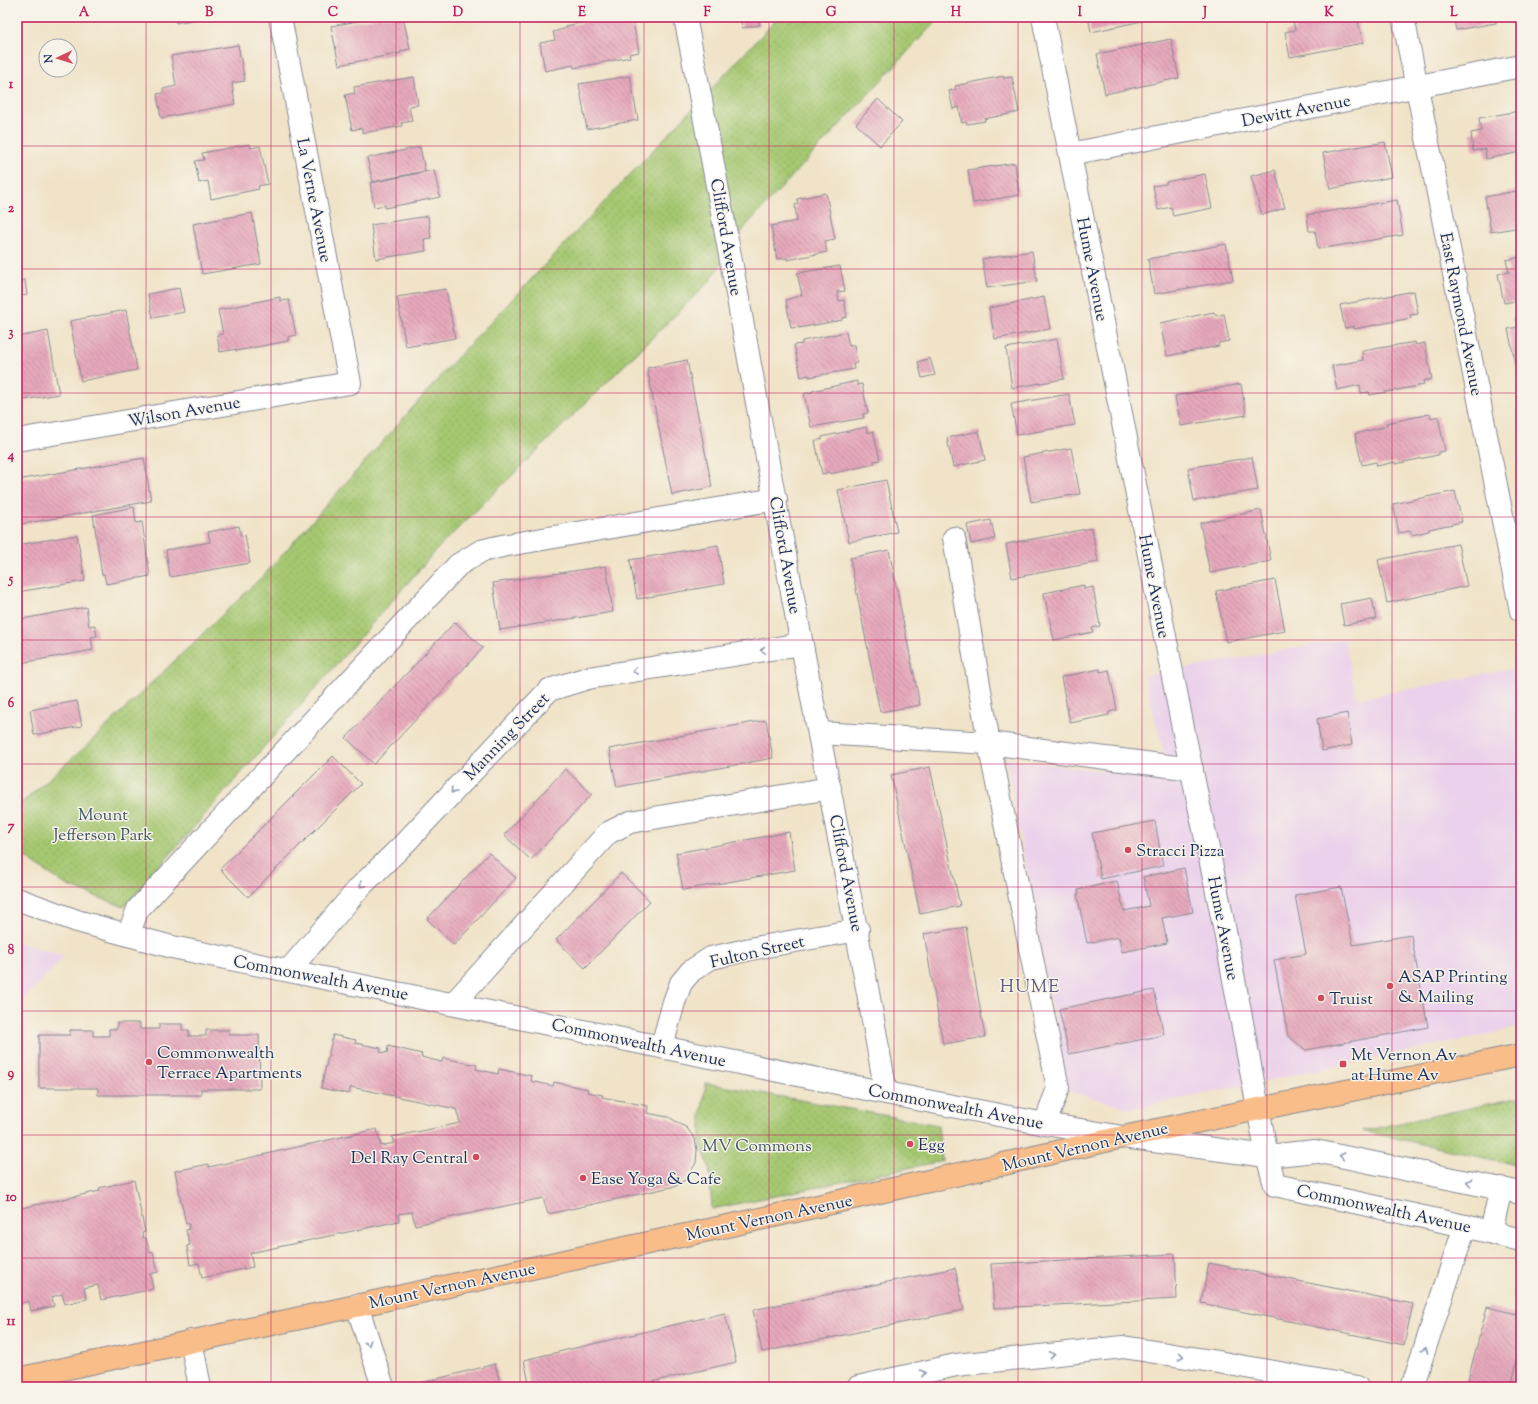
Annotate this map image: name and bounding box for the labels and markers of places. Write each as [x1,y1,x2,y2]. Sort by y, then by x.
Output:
place label: Stracci Pizza [1136,840,1225,864]
marker: Stracci Pizza [1123,845,1133,855]
place label: ASAP Printing & Mailing [1398,966,1507,1010]
marker: ASAP Printing & Mailing [1385,981,1395,991]
place label: Truist [1329,988,1373,1012]
marker: Truist [1316,993,1326,1003]
place label: Commonwealth Terrace Apartments [157,1042,302,1086]
place label: Mt Vernon Av at Hume Av [1351,1044,1457,1088]
marker: Commonwealth Terrace Apartments [144,1057,154,1067]
marker: Mt Vernon Av at Hume Av [1338,1059,1348,1069]
place label: Egg [918,1134,945,1158]
marker: Egg [905,1139,915,1149]
place label: Del Ray Central [351,1147,468,1171]
marker: Del Ray Central [471,1152,481,1162]
place label: Ease Yoga & Cafe [591,1168,721,1192]
marker: Ease Yoga & Cafe [578,1173,588,1183]

